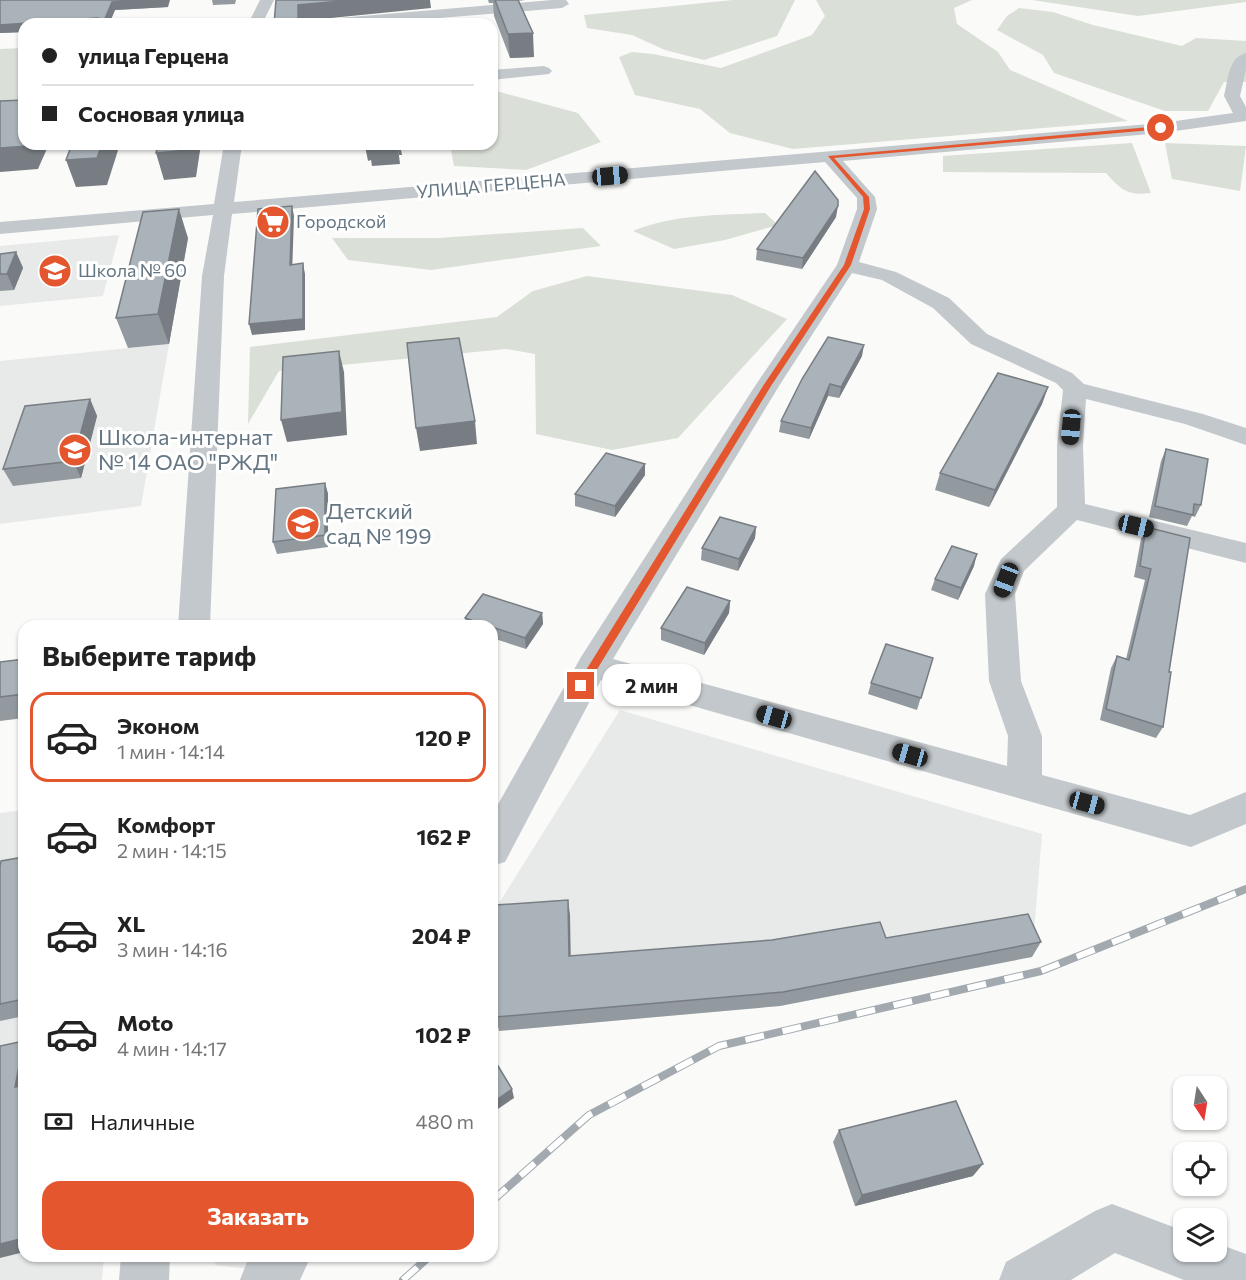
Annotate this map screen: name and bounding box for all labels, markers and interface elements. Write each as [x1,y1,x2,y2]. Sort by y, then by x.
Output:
text: улица Герцена [78,42,229,69]
text: Сосновая улица [78,100,244,127]
route start [1147,114,1174,141]
car [591,165,629,187]
street label: УЛИЦА ГЕРЦЕНА [415,168,566,202]
supermarket icon: Городской [255,204,291,240]
place label: Городской [296,210,386,232]
school or university icon: Школа № 60 [37,253,73,289]
place label: Школа № 60 [78,259,187,281]
car [1060,408,1082,446]
place label: Школа-интернат № 14 ОАО "РЖД" [98,423,278,475]
school or university icon: Школа-интернат № 14 ОАО "РЖД" [57,432,93,468]
place label: Детский сад № 199 [326,497,432,549]
school or university icon: Детский сад № 199 [285,506,321,542]
car [1116,513,1156,539]
car [991,560,1021,600]
text: Выберите тариф [42,639,256,672]
callout: 2 мин [602,665,701,707]
route end [567,672,594,699]
text: 2 мин [625,673,678,697]
car [754,703,794,731]
icon: car [45,710,99,764]
text: Эконом [117,712,199,739]
text: 120 ₽ [415,724,471,751]
text: 1 мин · 14:14 [117,739,225,763]
car [890,741,930,769]
car [1067,790,1107,816]
icon: car [45,809,99,863]
text: Комфорт [117,811,215,838]
text: 162 ₽ [416,823,471,850]
text: 2 мин · 14:15 [117,838,227,862]
icon: car [45,908,99,962]
text: XL [117,910,145,937]
text: 204 ₽ [412,922,471,949]
text: 3 мин · 14:16 [117,937,228,961]
icon: car [45,1007,99,1061]
text: Moto [117,1009,173,1036]
text: 102 ₽ [415,1021,471,1048]
text: 4 мин · 14:17 [117,1036,227,1060]
north arrow [1173,1076,1227,1130]
map controls [1173,1076,1227,1262]
icon: cash [42,1105,75,1138]
text: Наличные [90,1108,195,1135]
text: 480 m [416,1109,474,1133]
button: locate [1173,1142,1227,1196]
button: Заказать [42,1181,474,1250]
button: layers [1173,1208,1227,1262]

